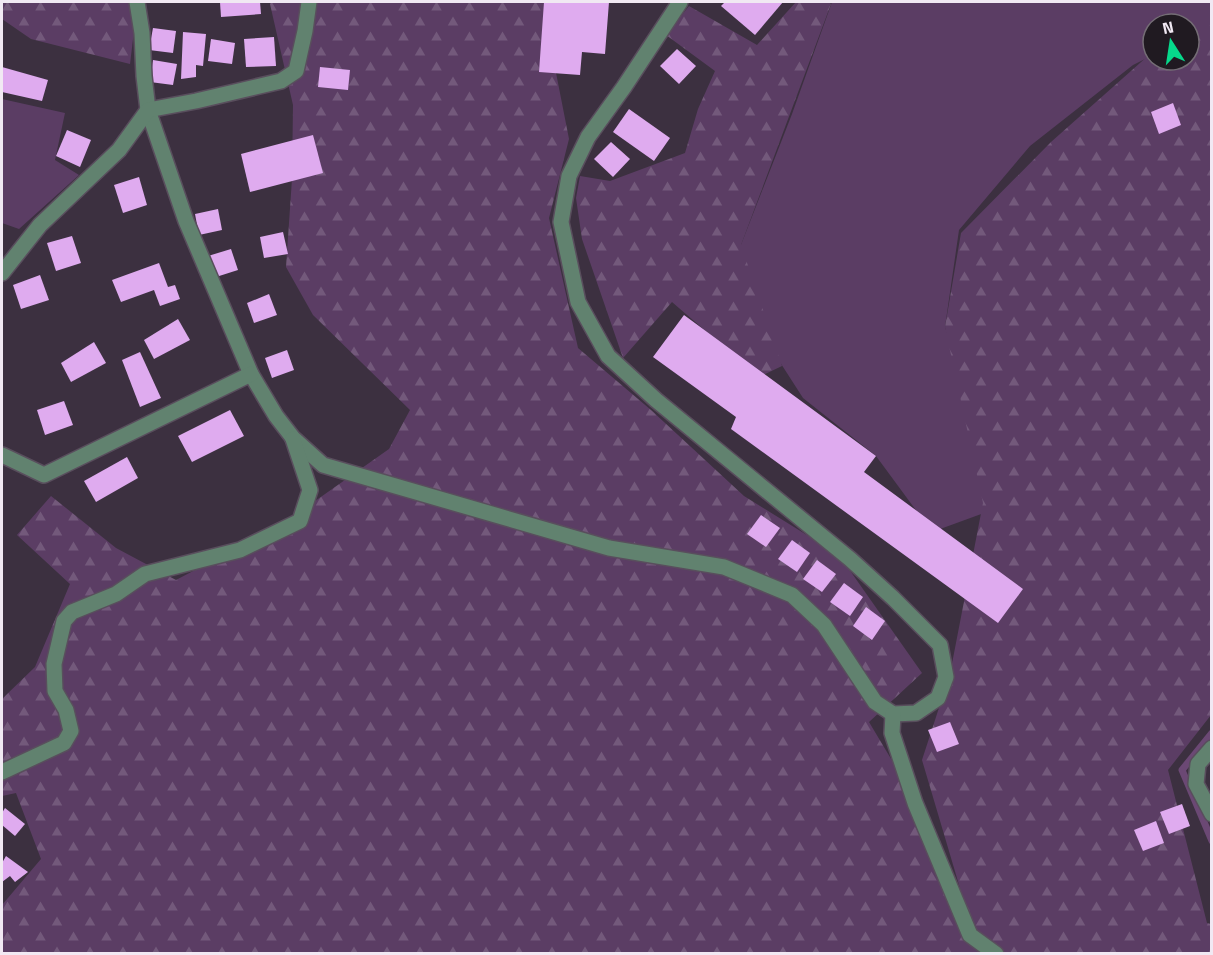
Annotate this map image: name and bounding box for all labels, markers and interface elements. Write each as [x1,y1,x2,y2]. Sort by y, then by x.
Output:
north arrow [1141,12,1201,72]
text: N [1160,14,1176,40]

